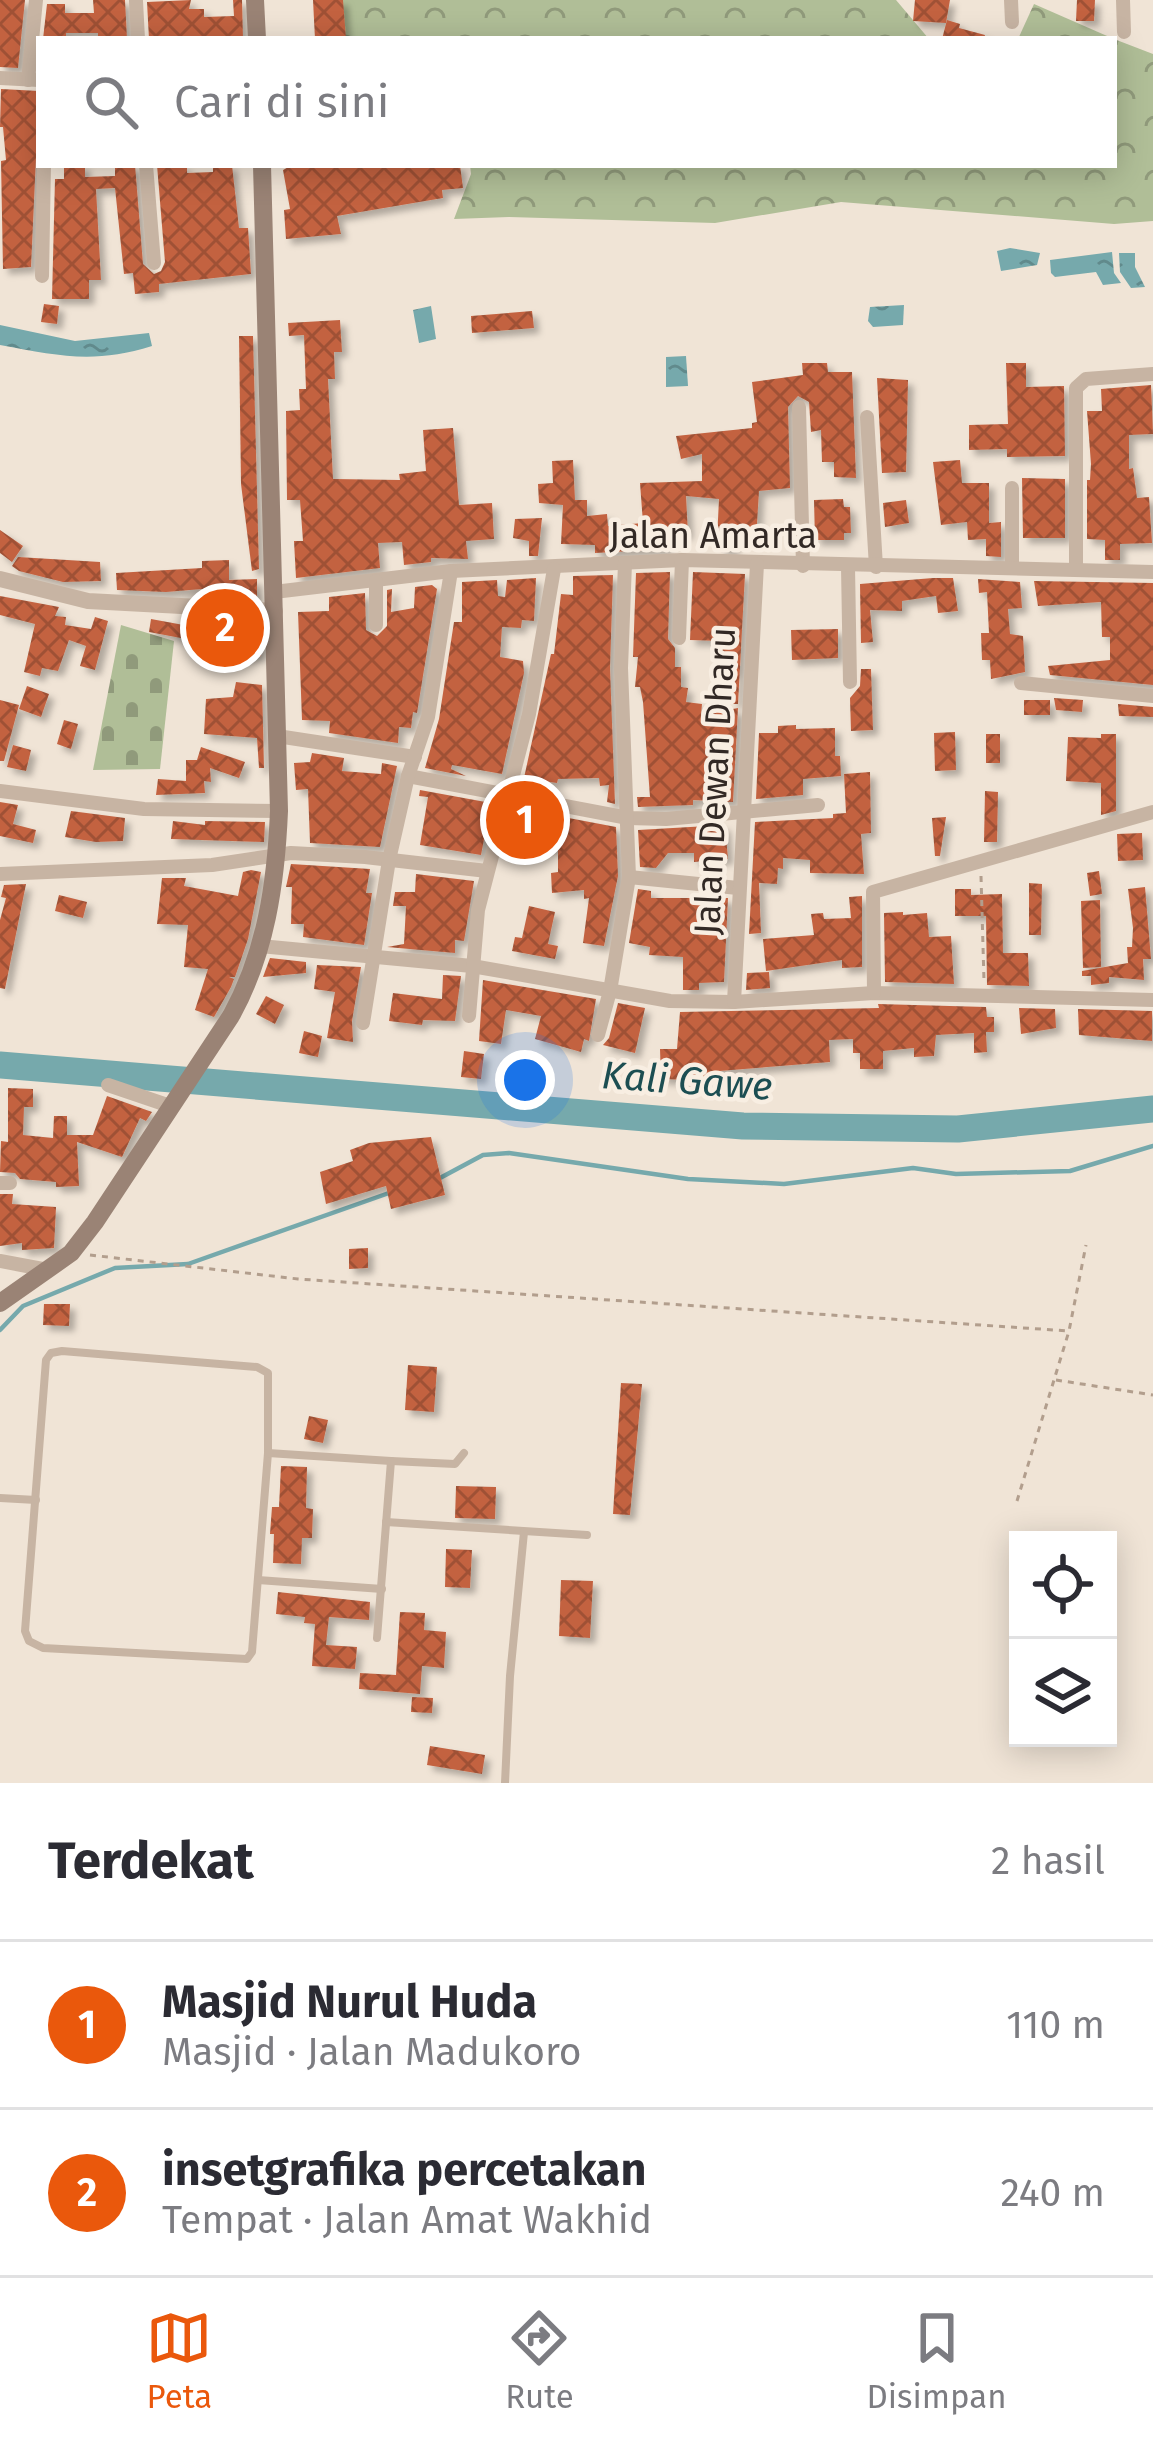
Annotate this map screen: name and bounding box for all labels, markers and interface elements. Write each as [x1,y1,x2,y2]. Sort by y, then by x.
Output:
search box [36,36,1117,168]
icon: search [78,69,144,135]
text: Cari di sini [174,75,390,129]
street label: Jalan Amarta [609,514,817,558]
pin: 2 [186,583,264,673]
street label: Jalan Dewan Dharu [685,626,745,936]
pin: 1 [486,775,564,865]
your location [495,1050,555,1110]
water label: Kali Gawe [600,1052,774,1110]
map controls [1009,1531,1117,1747]
button: locate [1009,1531,1117,1639]
button: layers [1009,1639,1117,1747]
text: Terdekat [48,1830,254,1892]
text: 2 hasil [991,1838,1105,1884]
text: Masjid Nurul Huda [162,1975,537,2029]
text: 1 [78,2002,96,2048]
text: 110 m [1006,2002,1105,2048]
text: Masjid · Jalan Madukoro [162,2029,582,2075]
text: insetgrafika percetakan [162,2143,646,2197]
text: 2 [77,2170,97,2216]
text: 240 m [1000,2170,1105,2216]
text: Tempat · Jalan Amat Wakhid [162,2197,652,2243]
tab: Peta [146,2305,212,2417]
tab: Rute [505,2305,574,2417]
tab: Disimpan [866,2305,1007,2417]

